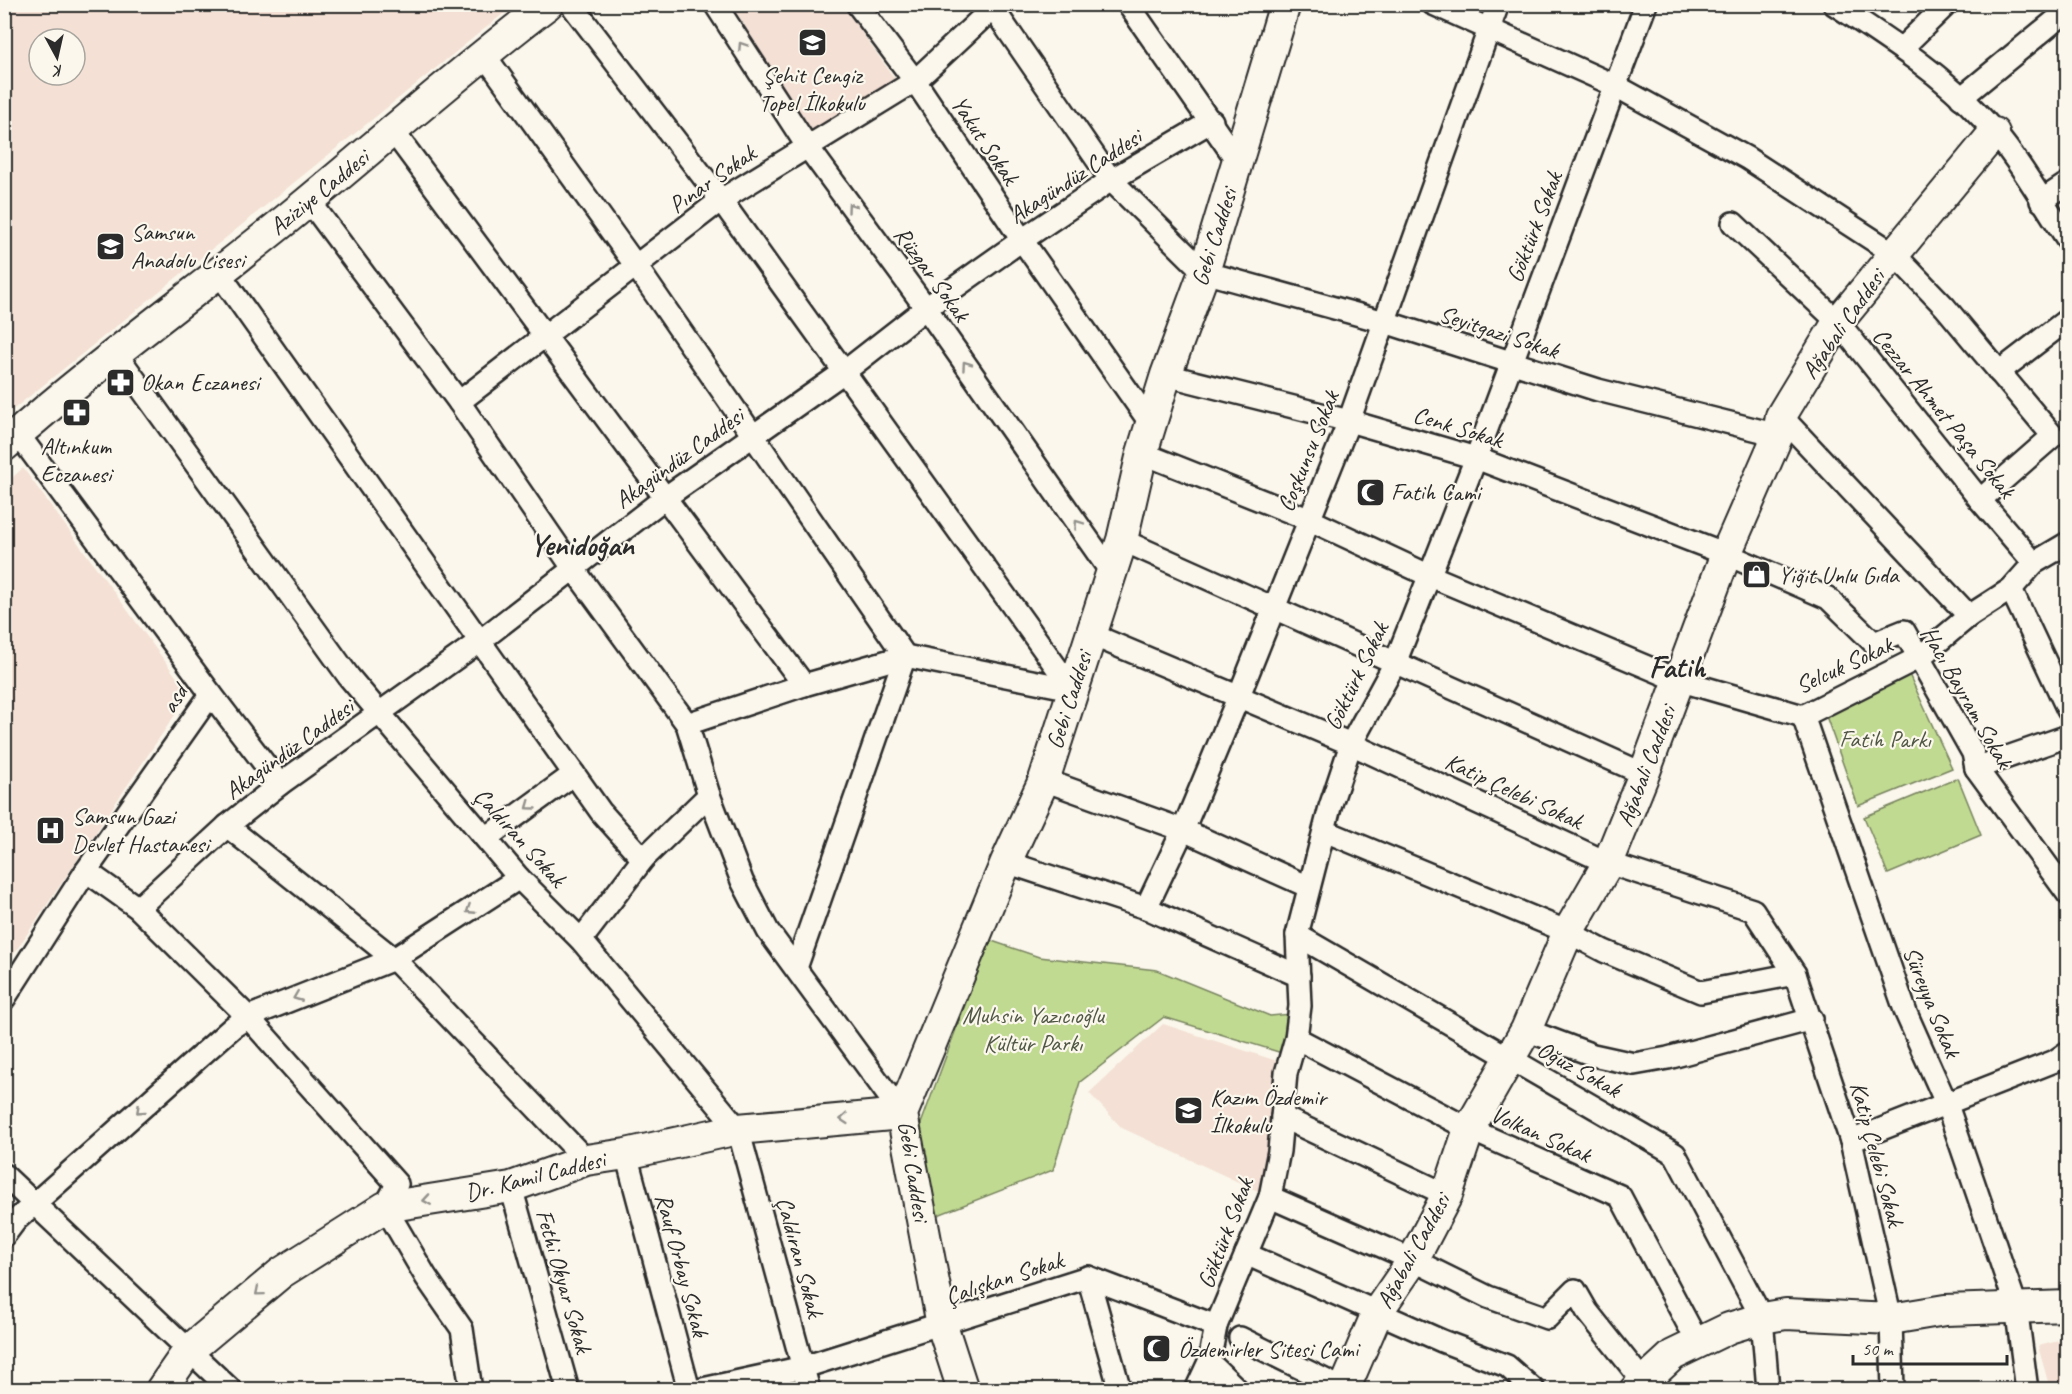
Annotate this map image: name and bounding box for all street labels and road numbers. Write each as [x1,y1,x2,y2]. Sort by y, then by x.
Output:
street label: Yakut Sokak [944,90,1027,192]
street label: Akagündüz Caddesi [1003,120,1150,230]
street label: Pınar Sokak [663,137,763,220]
street label: Aziziye Caddesi [263,140,378,241]
street label: Göktürk Sokak [1499,165,1570,287]
street label: Gebi Caddesi [1184,182,1245,290]
street label: Rüzgar Sokak [887,221,978,329]
street label: Ağabali Caddesi [1794,261,1894,384]
street label: Seyitgazi Sokak [1436,299,1565,366]
street label: Cezzar Ahmet Paşa Sokak [1866,322,2023,506]
street label: Coşkunsu Sokak [1270,384,1347,516]
street label: Akagündüz Caddesi [609,399,752,515]
street label: Cenk Sokak [1410,399,1509,455]
street label: Göktürk Sokak [1317,615,1396,735]
street label: Hacı Bayram Sokak [1914,621,2021,775]
street label: Selcuk Sokak [1791,629,1899,700]
street label: Gebi Caddesi [1039,645,1100,753]
street label: asd [154,676,196,719]
street label: Akagündüz Caddesi [219,690,362,806]
street label: Ağabali Caddesi [1609,698,1684,830]
street label: Katip Çelebi Sokak [1441,746,1589,837]
street label: Çaldıran Sokak [468,781,574,894]
street label: Süreyya Sokak [1896,942,1969,1064]
street label: Oğuz Sokak [1532,1034,1628,1105]
street label: Katip Çelebi Sokak [1843,1079,1911,1232]
street label: Volkan Sokak [1486,1099,1598,1170]
street label: Gebi Caddesi [891,1119,937,1226]
street label: Dr. Kamil Caddesi [462,1144,611,1208]
street label: Göktürk Sokak [1190,1171,1261,1293]
street label: Ağabali Caddesi [1369,1185,1459,1314]
street label: Rauf Orbay Sokak [649,1190,716,1342]
street label: Çaldıran Sokak [770,1194,831,1323]
street label: Fethi Okyar Sokak [529,1206,599,1358]
street label: Çalışkan Sokak [941,1244,1069,1311]

